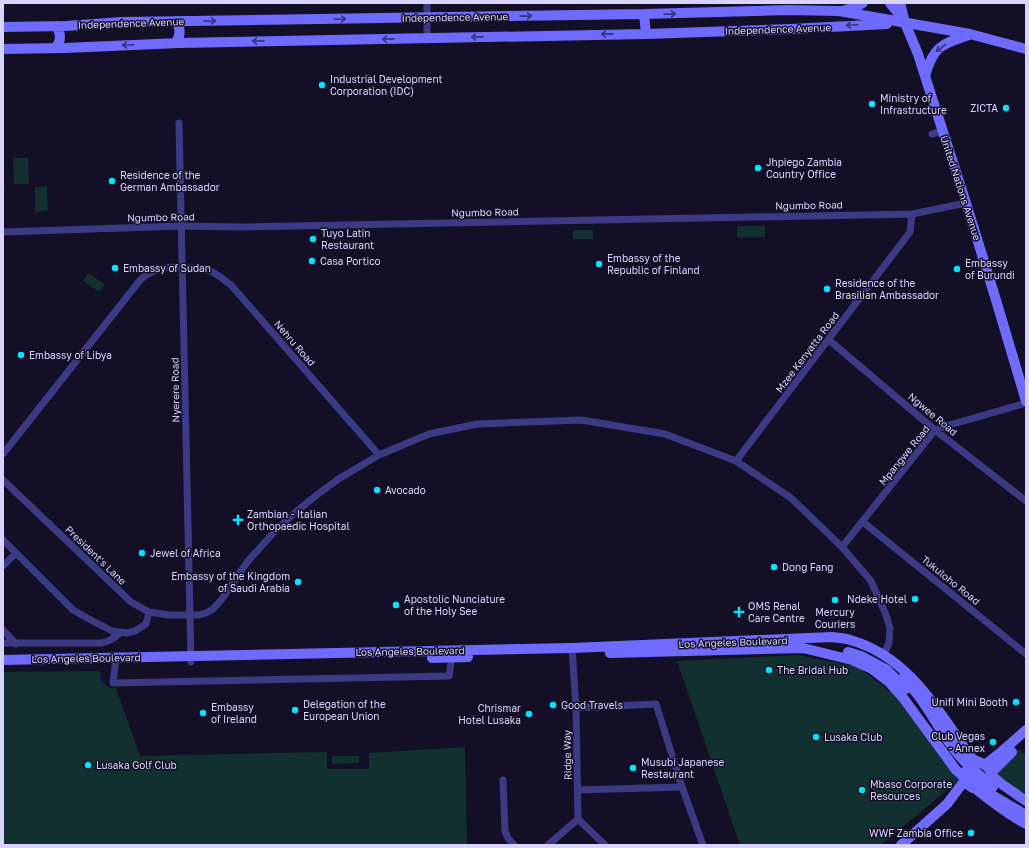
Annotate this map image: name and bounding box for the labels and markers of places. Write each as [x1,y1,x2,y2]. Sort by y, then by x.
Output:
place label: Industrial Development Corporation (IDC) [330,73,442,97]
marker: Industrial Development Corporation (IDC) [317,80,327,90]
place label: Ministry of Infrastructure [880,92,947,116]
marker: Ministry of Infrastructure [867,99,877,109]
place label: ZICTA [970,102,998,114]
marker: ZICTA [1001,103,1011,113]
place label: Jhpiego Zambia Country Office [766,156,842,180]
marker: Jhpiego Zambia Country Office [753,163,763,173]
place label: Residence of the German Ambassador [120,169,220,193]
marker: Residence of the German Ambassador [107,176,117,186]
place label: Tuyo Latin Restaurant [321,227,374,251]
marker: Tuyo Latin Restaurant [308,234,318,244]
place label: Embassy of the Republic of Finland [607,252,700,276]
place label: Casa Portico [320,255,381,267]
marker: Casa Portico [307,256,317,266]
place label: Embassy of Burundi [965,257,1015,281]
marker: Embassy of the Republic of Finland [594,259,604,269]
place label: Embassy of Sudan [123,262,211,274]
marker: Embassy of Sudan [110,263,120,273]
marker: Embassy of Burundi [952,264,962,274]
place label: Residence of the Brasilian Ambassador [835,277,939,301]
marker: Residence of the Brasilian Ambassador [822,284,832,294]
place label: Embassy of Libya [29,349,112,361]
marker: Embassy of Libya [16,350,26,360]
place label: Avocado [385,484,426,496]
marker: Avocado [372,485,382,495]
place label: Zambian - Italian Orthopaedic Hospital [247,508,350,532]
marker: Zambian - Italian Orthopaedic Hospital [232,514,244,526]
place label: Jewel of Africa [150,547,221,559]
marker: Jewel of Africa [137,548,147,558]
place label: Dong Fang [782,561,834,573]
marker: Dong Fang [769,562,779,572]
place label: Embassy of the Kingdom of Saudi Arabia [171,570,290,594]
marker: Embassy of the Kingdom of Saudi Arabia [293,577,303,587]
place label: Apostolic Nunciature of the Holy See [404,593,505,617]
place label: Ndeke Hotel [847,593,907,605]
marker: Ndeke Hotel [910,594,920,604]
marker: Mercury Couriers [830,595,840,605]
marker: Apostolic Nunciature of the Holy See [391,600,401,610]
place label: OMS Renal Care Centre [748,600,805,624]
marker: OMS Renal Care Centre [733,606,745,618]
place label: Mercury Couriers [815,606,855,630]
place label: The Bridal Hub [777,664,848,676]
marker: The Bridal Hub [764,665,774,675]
place label: Unifi Mini Booth [932,696,1008,708]
marker: Unifi Mini Booth [1011,697,1021,707]
place label: Delegation of the European Union [303,698,386,722]
place label: Good Travels [561,699,623,711]
marker: Good Travels [548,700,558,710]
place label: Embassy of Ireland [211,701,257,725]
place label: Chrismar Hotel Lusaka [458,702,521,726]
marker: Delegation of the European Union [290,705,300,715]
marker: Embassy of Ireland [198,708,208,718]
marker: Chrismar Hotel Lusaka [524,709,534,719]
place label: Club Vegas - Annex [931,730,985,754]
place label: Lusaka Club [824,731,882,743]
marker: Lusaka Club [811,732,821,742]
marker: Club Vegas - Annex [988,737,998,747]
place label: Musubi Japanese Restaurant [641,756,725,780]
place label: Lusaka Golf Club [96,759,177,771]
marker: Lusaka Golf Club [83,760,93,770]
marker: Musubi Japanese Restaurant [628,763,638,773]
place label: Mbaso Corporate Resources [870,778,952,802]
marker: Mbaso Corporate Resources [857,785,867,795]
place label: WWF Zambia Office [869,827,963,839]
marker: WWF Zambia Office [966,828,976,838]

